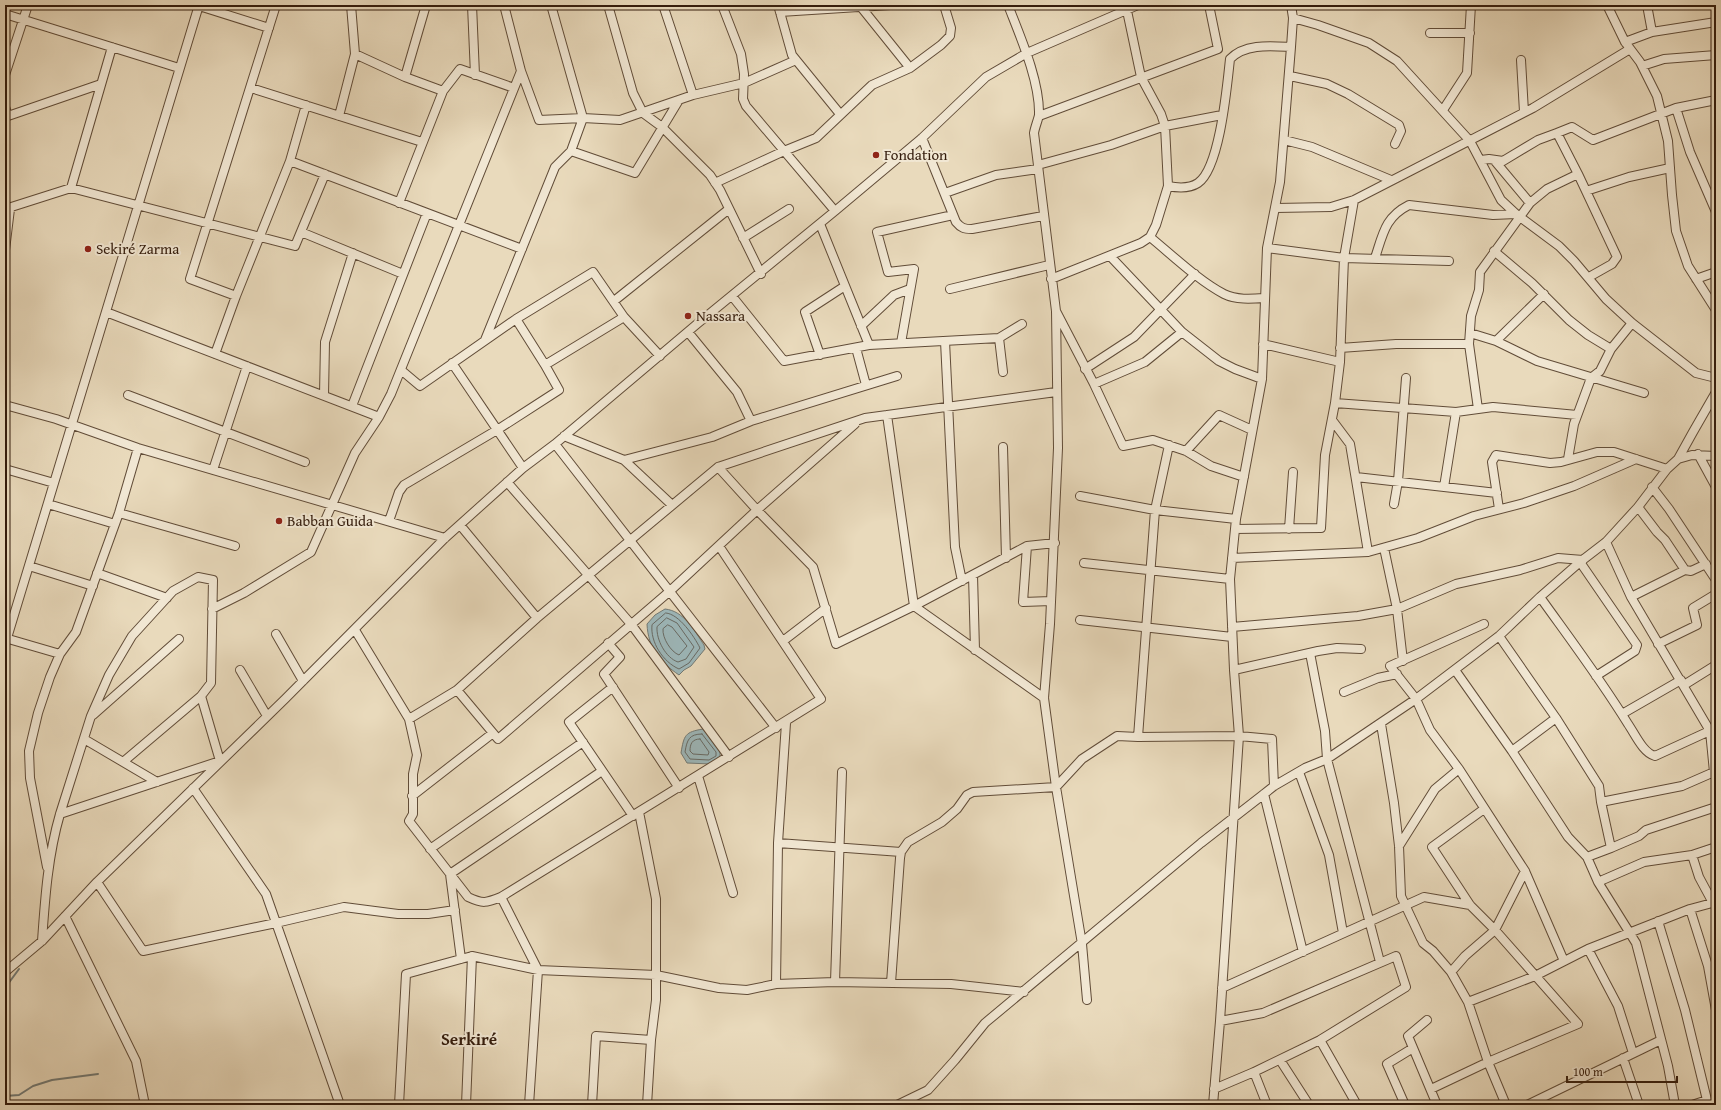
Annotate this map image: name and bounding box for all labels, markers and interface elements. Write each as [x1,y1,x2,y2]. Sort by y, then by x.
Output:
place label: Fondation [884,144,948,165]
marker: Fondation [871,150,881,160]
place label: Sekiré Zarma [96,238,179,259]
marker: Sekiré Zarma [83,244,93,254]
place label: Nassara [696,305,745,326]
marker: Nassara [683,311,693,321]
place label: Babban Guida [287,510,373,531]
marker: Babban Guida [274,516,284,526]
district label: Serkiré [441,1026,497,1051]
scale bar [1567,1058,1677,1084]
text: 100 m [1573,1063,1603,1080]

